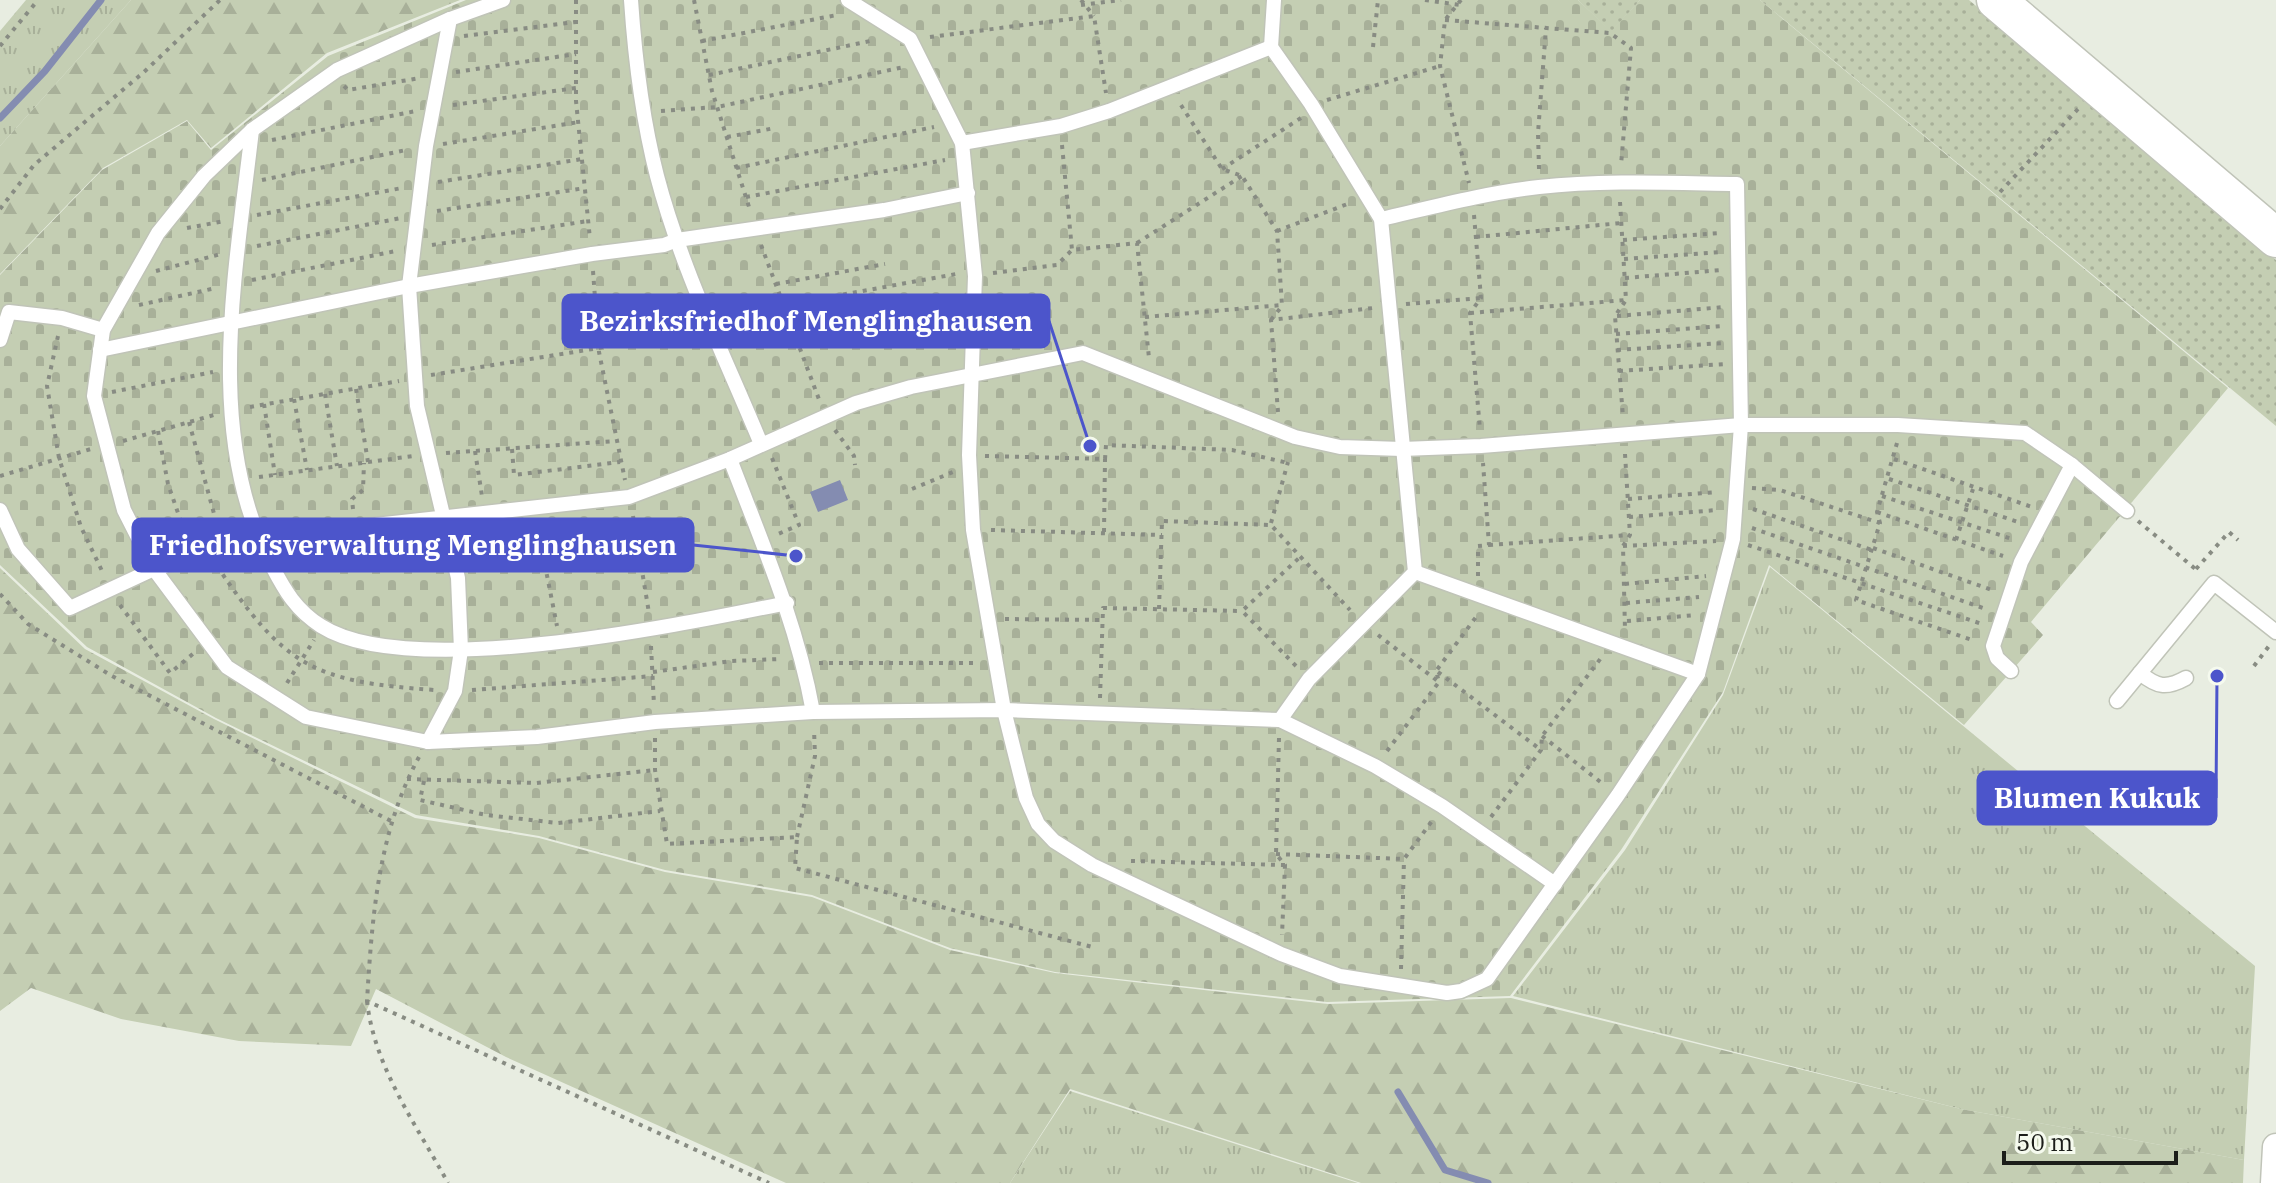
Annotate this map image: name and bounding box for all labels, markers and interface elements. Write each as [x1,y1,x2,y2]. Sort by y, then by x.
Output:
callout: Bezirksfriedhof Menglinghausen [563,295,1049,347]
text: Bezirksfriedhof Menglinghausen [579,302,1033,339]
callout: Friedhofsverwaltung Menglinghausen [133,519,693,571]
text: Friedhofsverwaltung Menglinghausen [149,526,677,563]
callout: Blumen Kukuk [1978,772,2216,824]
text: Blumen Kukuk [1994,779,2201,816]
scale bar [2004,1115,2176,1165]
text: 50 m [2016,1126,2073,1158]

